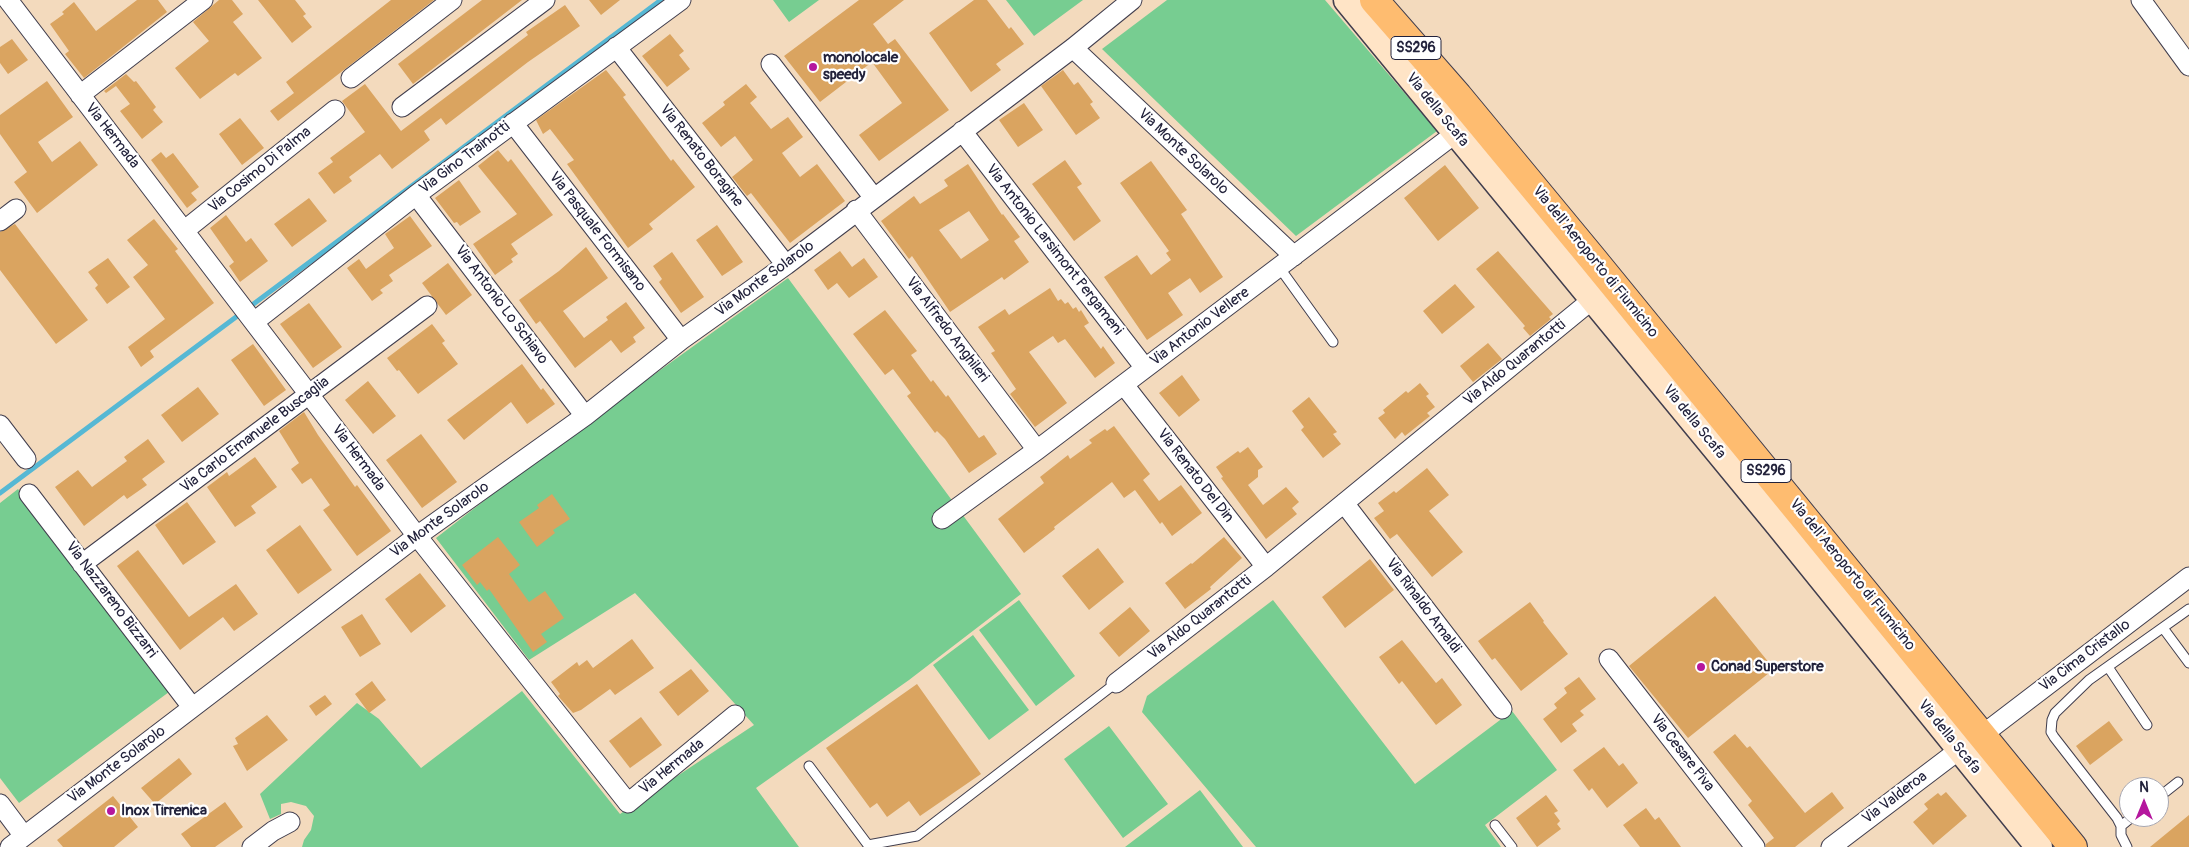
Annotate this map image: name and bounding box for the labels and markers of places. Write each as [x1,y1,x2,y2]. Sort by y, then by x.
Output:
place label: monolocale speedy [823,49,898,84]
marker: monolocale speedy [807,61,819,73]
place label: Conad Superstore [1711,658,1824,676]
marker: Conad Superstore [1695,661,1707,673]
place label: Inox Tirrenica [121,802,207,820]
marker: Inox Tirrenica [105,805,117,817]

